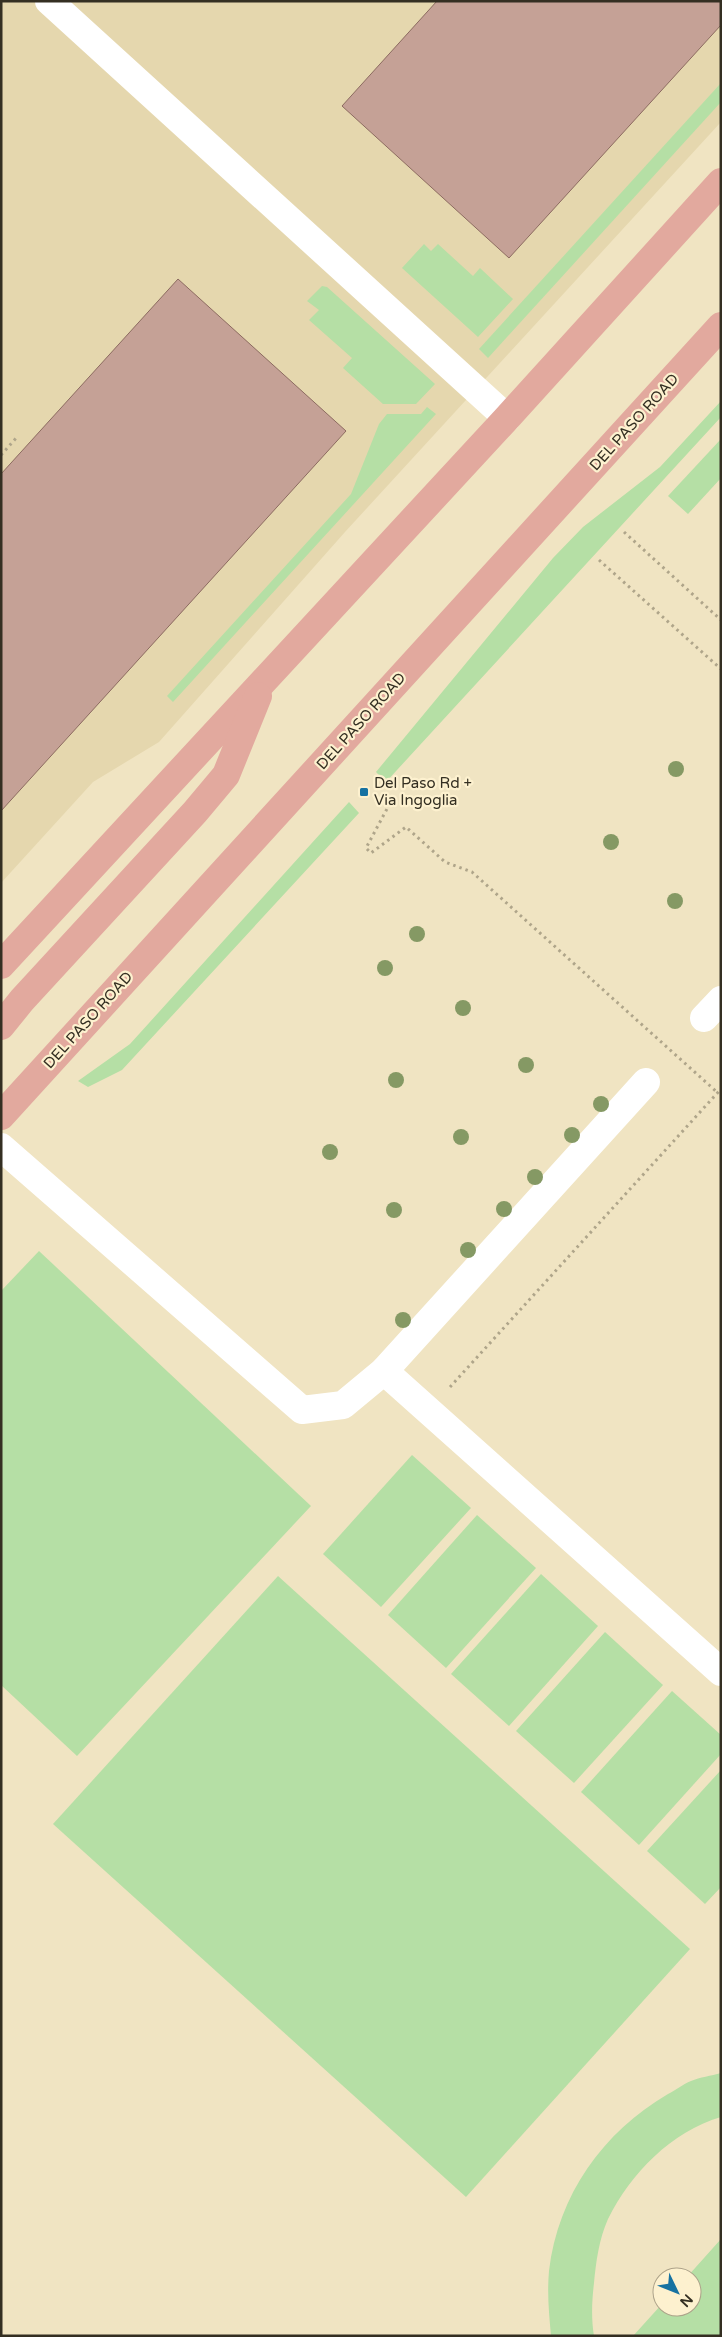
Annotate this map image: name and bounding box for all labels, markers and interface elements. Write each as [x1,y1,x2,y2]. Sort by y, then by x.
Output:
street label: DEL PASO ROAD [586,370,682,474]
street label: DEL PASO ROAD [313,669,409,773]
place label: Del Paso Rd + Via Ingoglia [374,774,472,809]
marker: Del Paso Rd + Via Ingoglia [358,786,370,798]
street label: DEL PASO ROAD [40,968,136,1072]
north arrow [652,2267,702,2317]
text: N [676,2291,696,2310]

